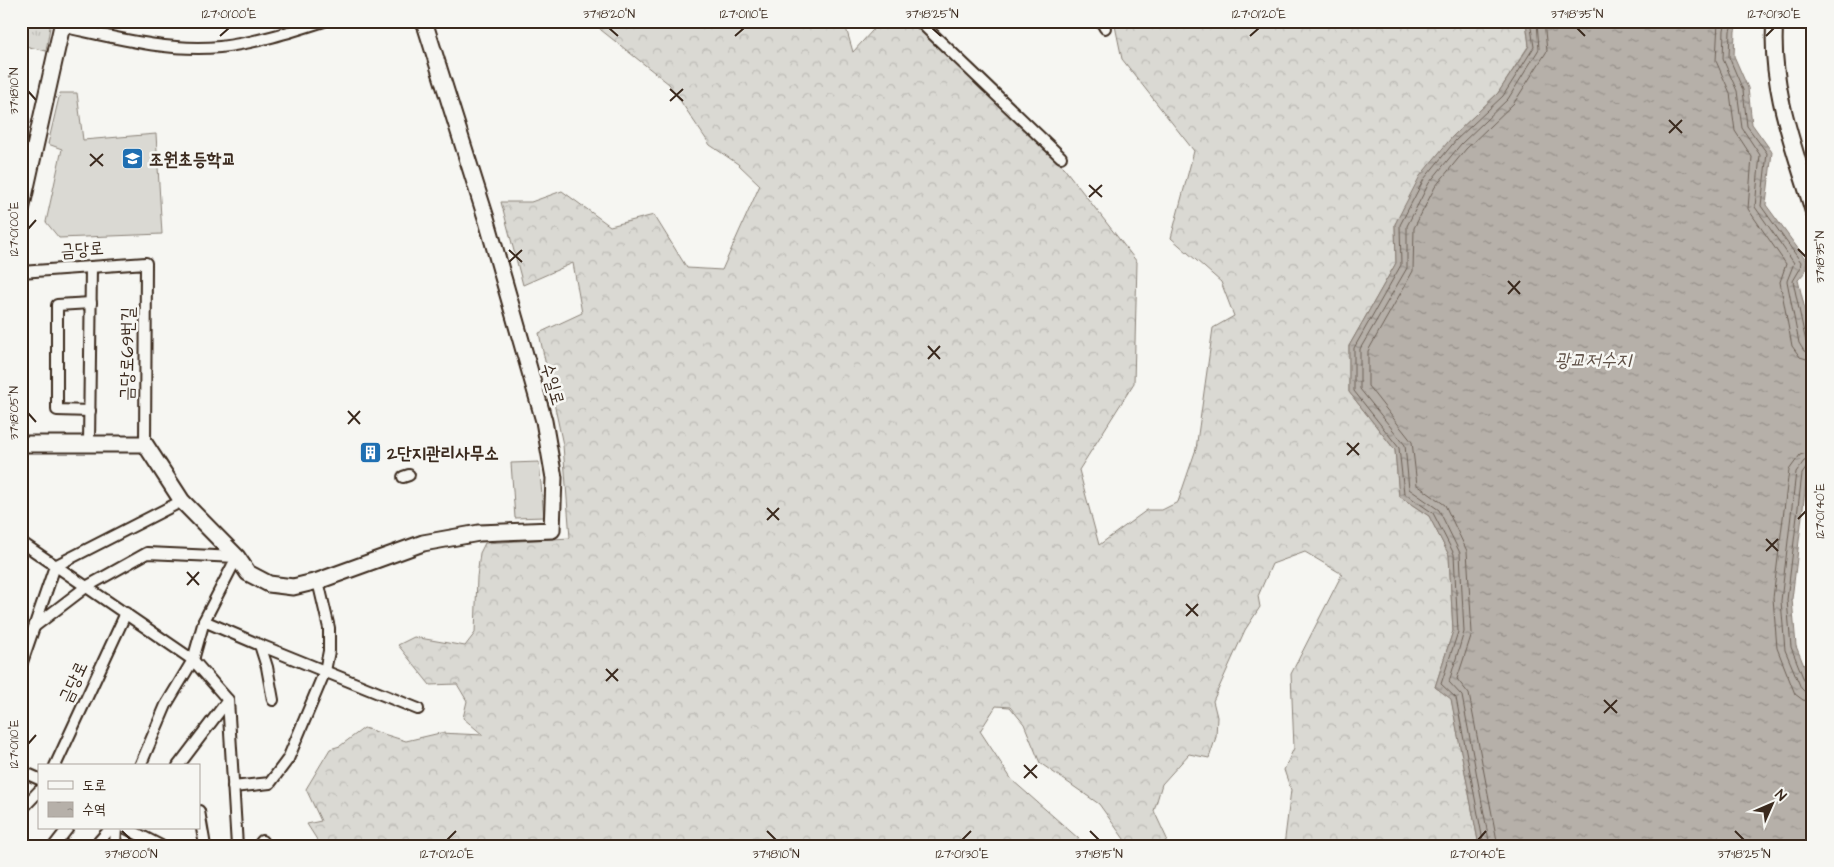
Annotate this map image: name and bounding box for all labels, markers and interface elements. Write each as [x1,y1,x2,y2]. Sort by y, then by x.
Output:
text: 127°01'00"E [202,6,256,23]
text: 37°18'20"N [583,6,636,23]
text: 127°01'10"E [720,6,768,23]
text: 37°18'25"N [905,6,959,23]
text: 127°01'20"E [1232,6,1286,23]
text: 37°18'35"N [1551,6,1604,23]
text: 127°01'30"E [1747,6,1801,23]
text: 37°18'10"N [6,67,23,114]
school or university icon: 조원초등학교 [121,147,145,171]
place label: 조원초등학교 [149,147,236,172]
text: 127°01'00"E [6,202,23,256]
text: 37°18'35"N [1812,230,1829,283]
street label: 금당로 [59,236,105,263]
street label: 금당로69번길 [114,306,141,401]
water label: 광교저수지 [1555,347,1633,374]
street label: 수일로 [535,360,571,408]
text: 37°18'05"N [6,386,23,440]
building icon: 2단지관리사무소 [359,441,383,465]
place label: 2단지관리사무소 [386,441,499,466]
text: 127°01'40"E [1812,483,1829,539]
street label: 금당로 [53,657,94,707]
text: 127°01'10"E [6,720,23,768]
legend [38,764,200,830]
text: 도로 [82,775,106,796]
north arrow [1746,780,1796,830]
text: N [1770,785,1791,806]
text: 수역 [82,799,106,820]
text: 37°18'00"N [105,846,158,863]
text: 127°01'20"E [420,846,474,863]
text: 37°18'10"N [753,846,800,863]
text: 127°01'30"E [935,846,989,863]
text: 37°18'15"N [1075,846,1123,863]
text: 127°01'40"E [1450,846,1506,863]
text: 37°18'25"N [1717,846,1771,863]

